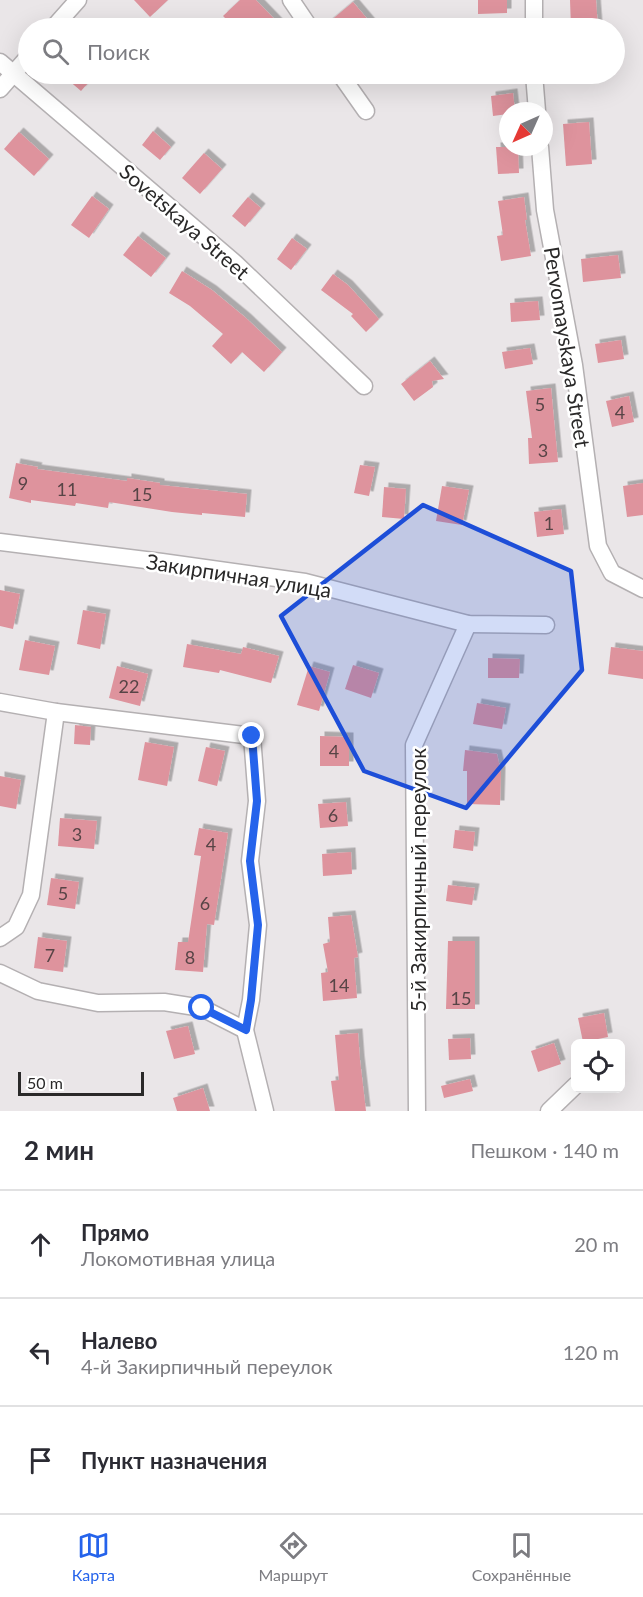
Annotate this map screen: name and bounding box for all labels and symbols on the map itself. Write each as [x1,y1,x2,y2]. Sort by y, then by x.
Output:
north arrow [499,102,553,156]
street label: Sovetskaya Street [115,158,255,284]
street label: Pervomayskaya Street [540,245,596,450]
house number: 5 [535,393,545,415]
house number: 4 [615,401,625,423]
house number: 3 [538,439,548,461]
house number: 9 [18,472,28,494]
house number: 11 [57,478,77,500]
house number: 15 [132,483,152,505]
house number: 1 [544,512,554,534]
street label: Закирпичная улица [145,548,333,602]
house number: 22 [119,675,139,697]
route end [238,722,264,748]
house number: 4 [329,740,339,762]
street label: 5-й Закирпичный переулок [405,748,430,1012]
house number: 6 [328,804,338,826]
house number: 3 [72,823,82,845]
house number: 4 [206,833,216,855]
house number: 5 [58,882,68,904]
house number: 6 [200,892,210,914]
house number: 7 [45,944,55,966]
house number: 8 [185,946,195,968]
house number: 14 [329,974,349,996]
house number: 15 [451,987,471,1009]
route start [188,994,214,1020]
scale bar [18,1069,144,1096]

